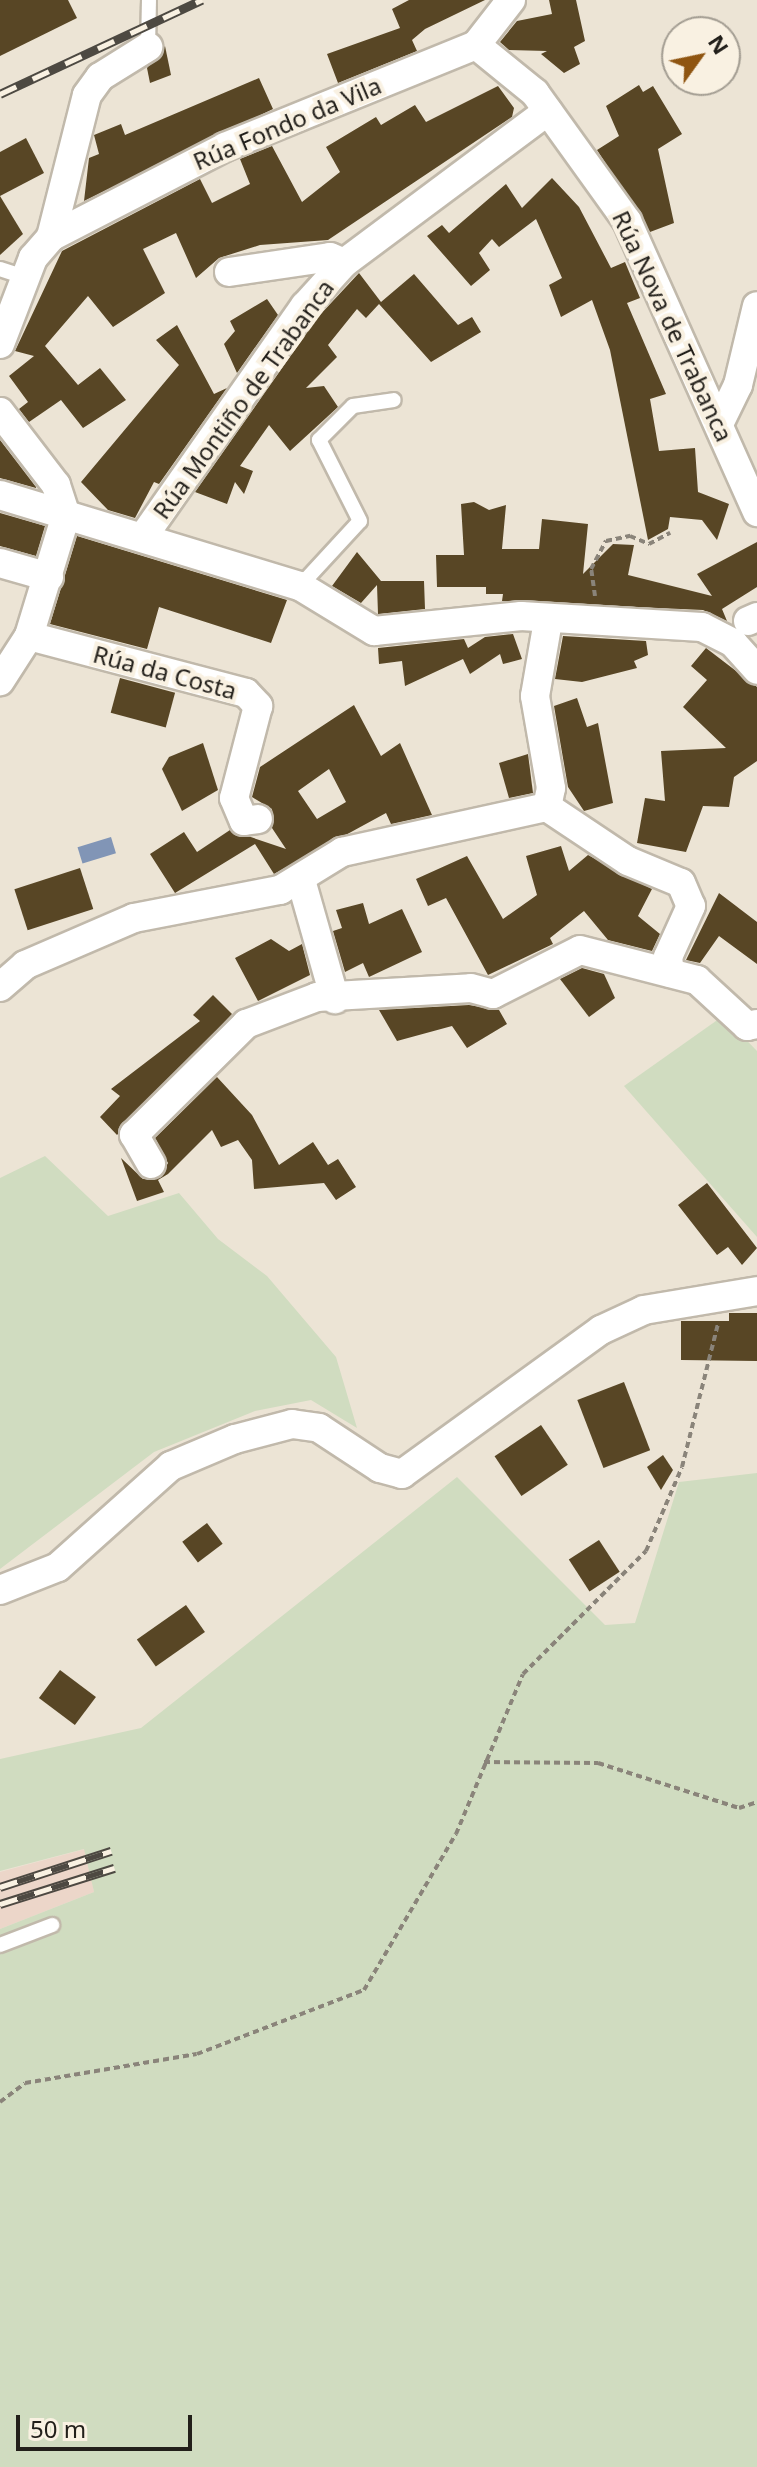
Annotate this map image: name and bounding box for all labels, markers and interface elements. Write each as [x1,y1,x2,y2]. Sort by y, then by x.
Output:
north arrow [661,16,741,96]
text: N [702,28,737,60]
street label: Rúa Fondo da Vila [189,70,385,176]
street label: Rúa Nova de Trabanca [607,206,739,446]
street label: Rúa Montiño de Trabanca [147,274,339,524]
street label: Rúa da Costa [90,639,240,705]
scale bar [20,2399,196,2449]
text: 50 m [30,2412,86,2445]

